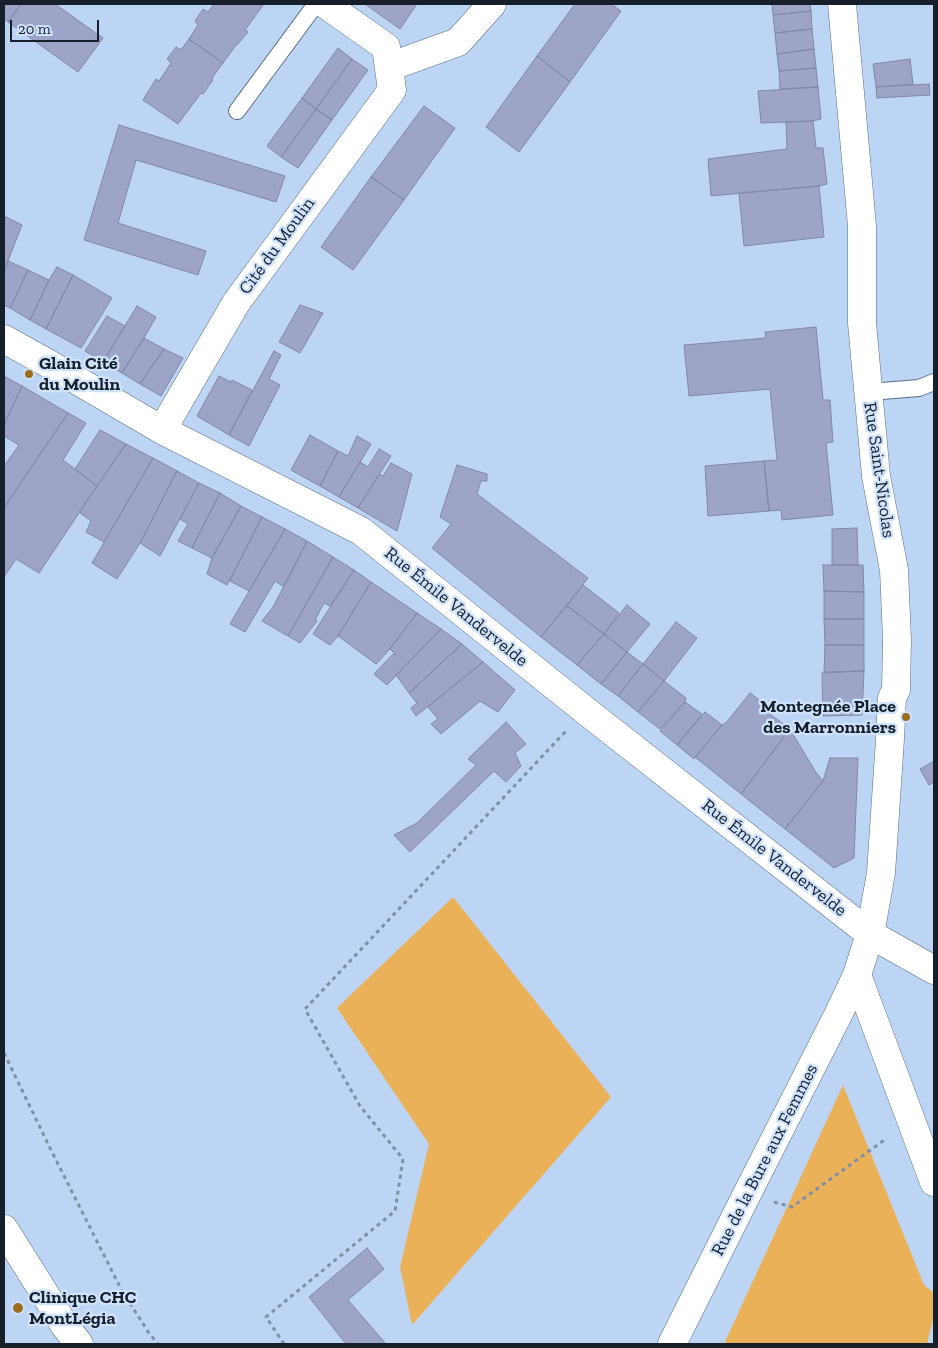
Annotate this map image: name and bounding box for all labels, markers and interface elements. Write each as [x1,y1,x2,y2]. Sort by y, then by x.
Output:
scale bar [12,10,101,42]
text: 20 m [18,20,51,38]
street label: Cité du Moulin [234,193,320,299]
place label: Glain Cité du Moulin [39,353,120,396]
marker: Glain Cité du Moulin [23,368,35,380]
street label: Rue Saint-Nicolas [859,401,899,539]
street label: Rue Émile Vandervelde [380,543,532,671]
place label: Montegnée Place des Marronniers [760,696,896,739]
marker: Montegnée Place des Marronniers [900,711,912,723]
street label: Rue Émile Vandervelde [697,795,851,921]
street label: Rue de la Bure aux Femmes [707,1060,823,1260]
place label: Clinique CHC MontLégia [29,1287,136,1330]
marker: Clinique CHC MontLégia [11,1301,25,1315]

